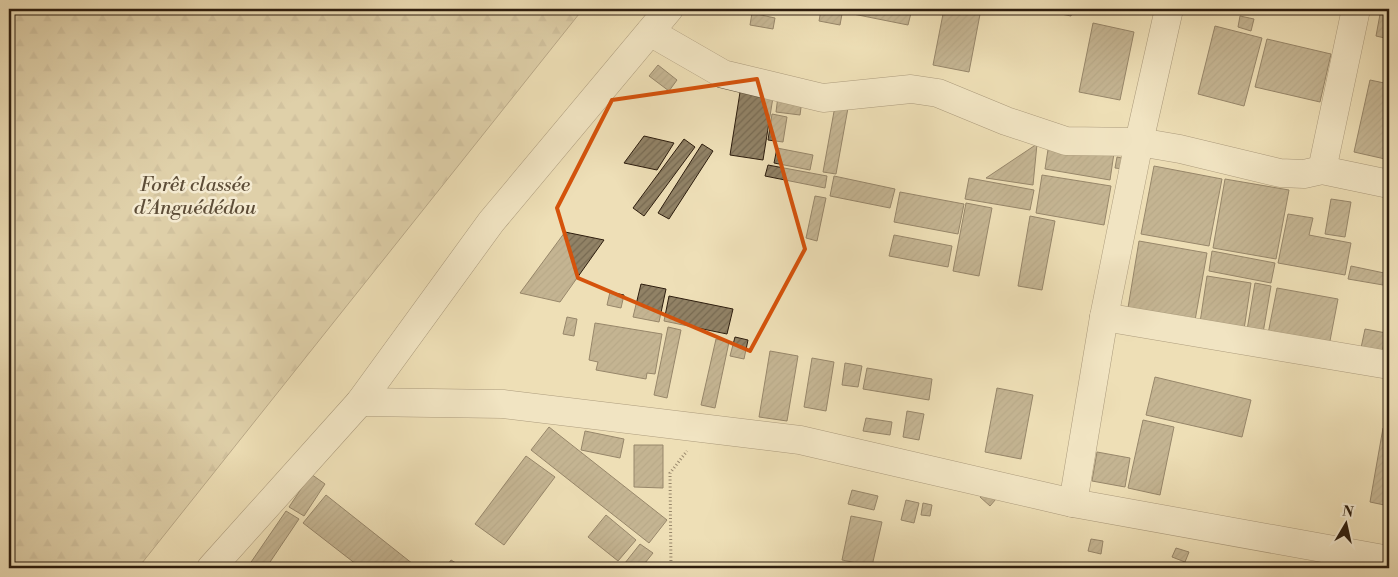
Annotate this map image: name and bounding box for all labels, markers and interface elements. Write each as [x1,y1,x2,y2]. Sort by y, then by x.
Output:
park label: Forêt classée d’Anguédédou [134,173,257,221]
north arrow [1320,500,1370,550]
text: N [1341,502,1355,522]

